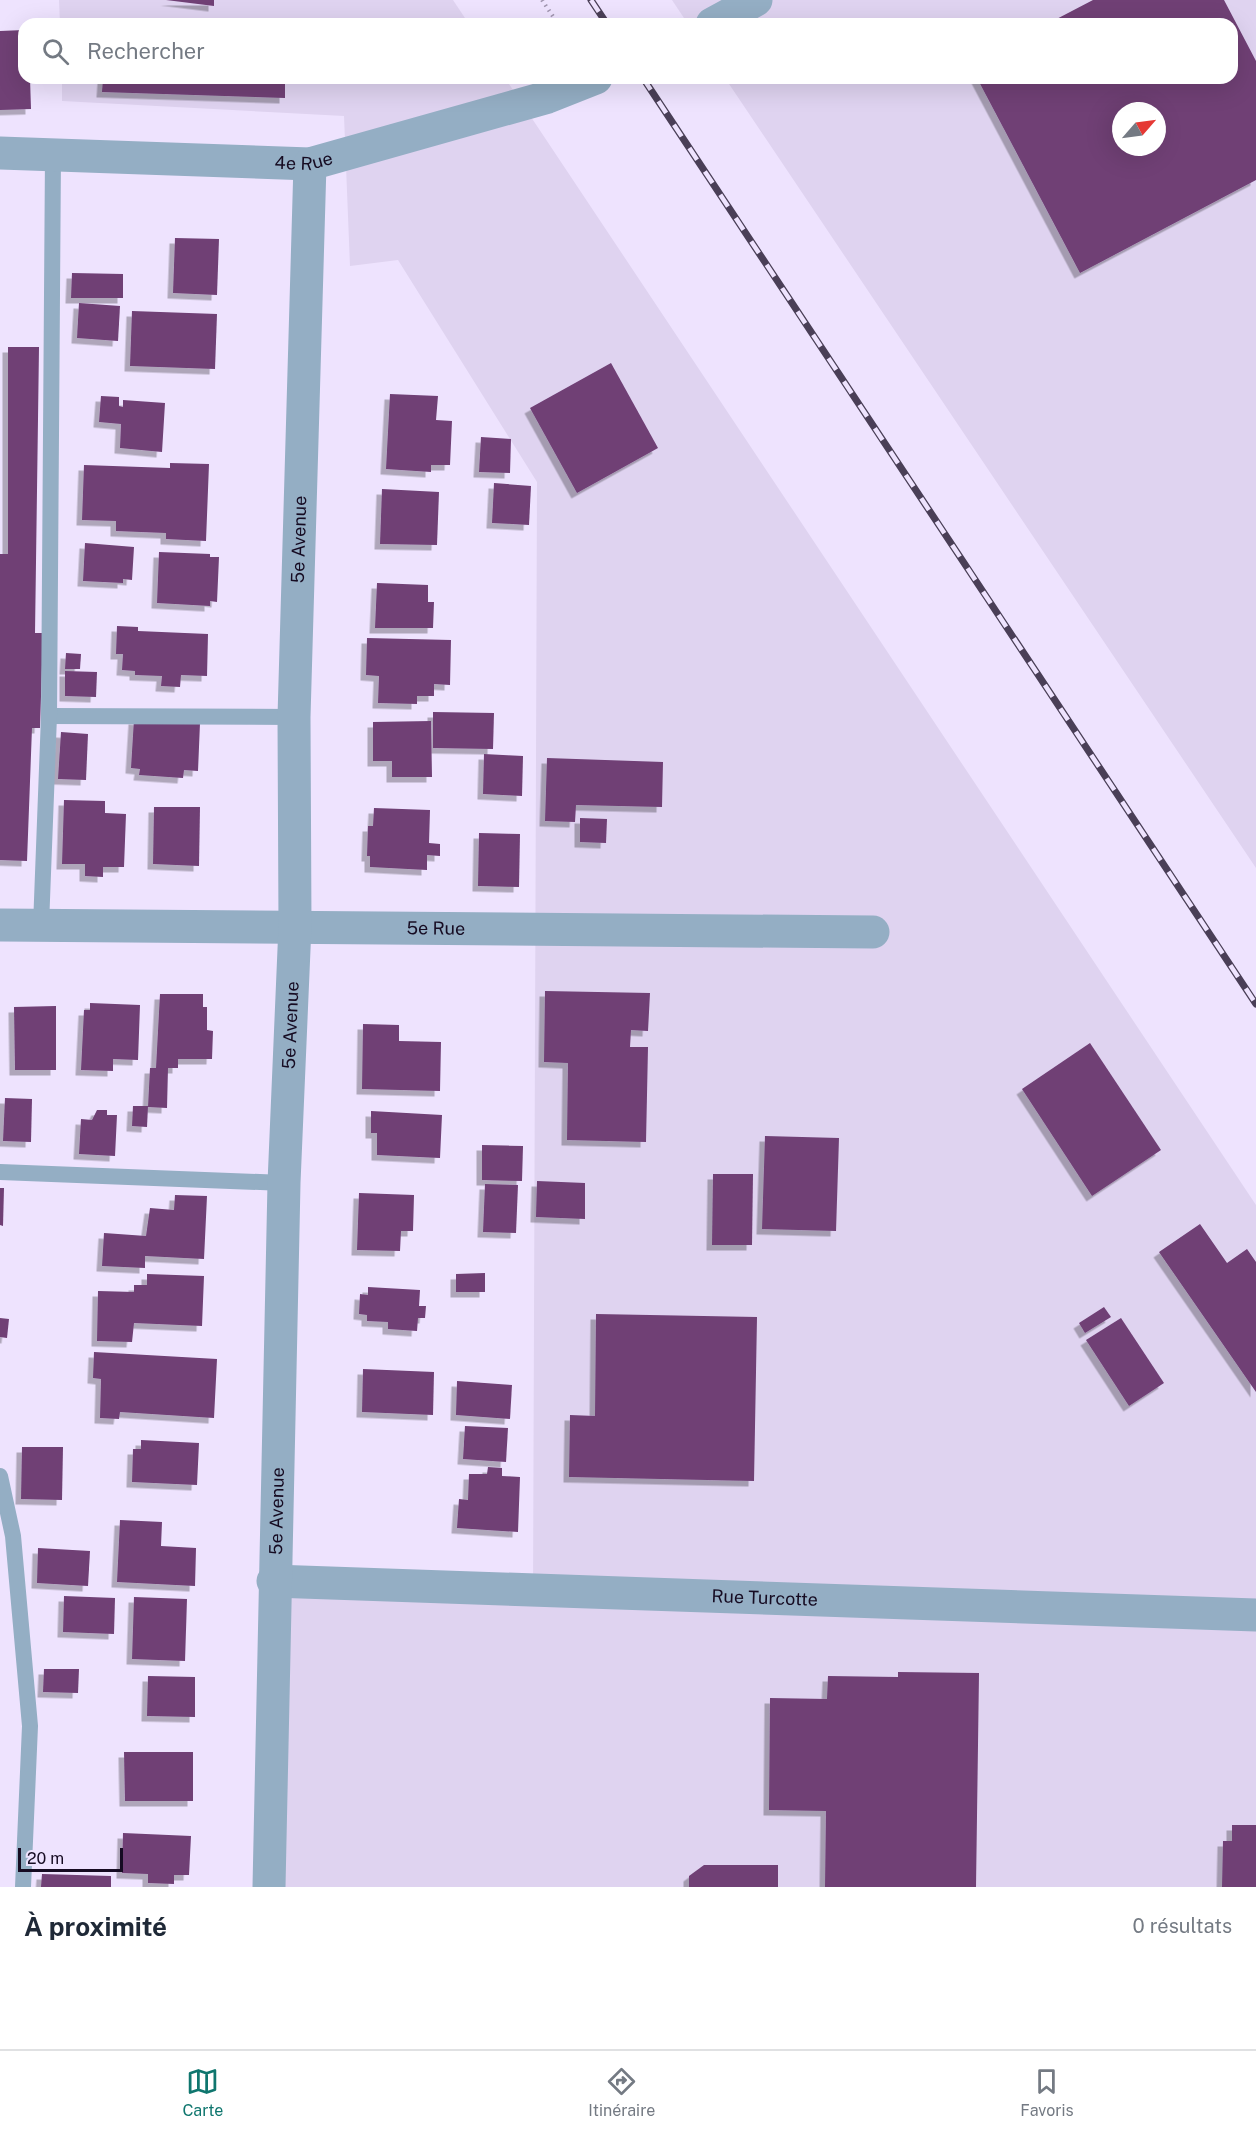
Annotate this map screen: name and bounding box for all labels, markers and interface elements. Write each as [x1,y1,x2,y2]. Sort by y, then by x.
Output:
search box [18,18,1238,84]
icon: search [39,35,72,68]
text: Rechercher [87,38,205,64]
north arrow [1112,102,1166,156]
street label: 4e Rue [274,147,335,174]
street label: 5e Avenue [287,495,310,584]
street label: 5e Rue [407,917,465,939]
street label: 5e Avenue [278,981,303,1070]
street label: 5e Avenue [265,1467,288,1555]
street label: Rue Turcotte [711,1585,818,1610]
scale bar [18,1845,123,1872]
text: 20 m [27,1849,64,1868]
text: À proximité [24,1911,167,1942]
text: 0 résultats [1133,1914,1232,1938]
tab: Carte [182,2065,223,2120]
tab: Itinéraire [588,2065,655,2120]
tab: Favoris [1020,2065,1074,2120]

